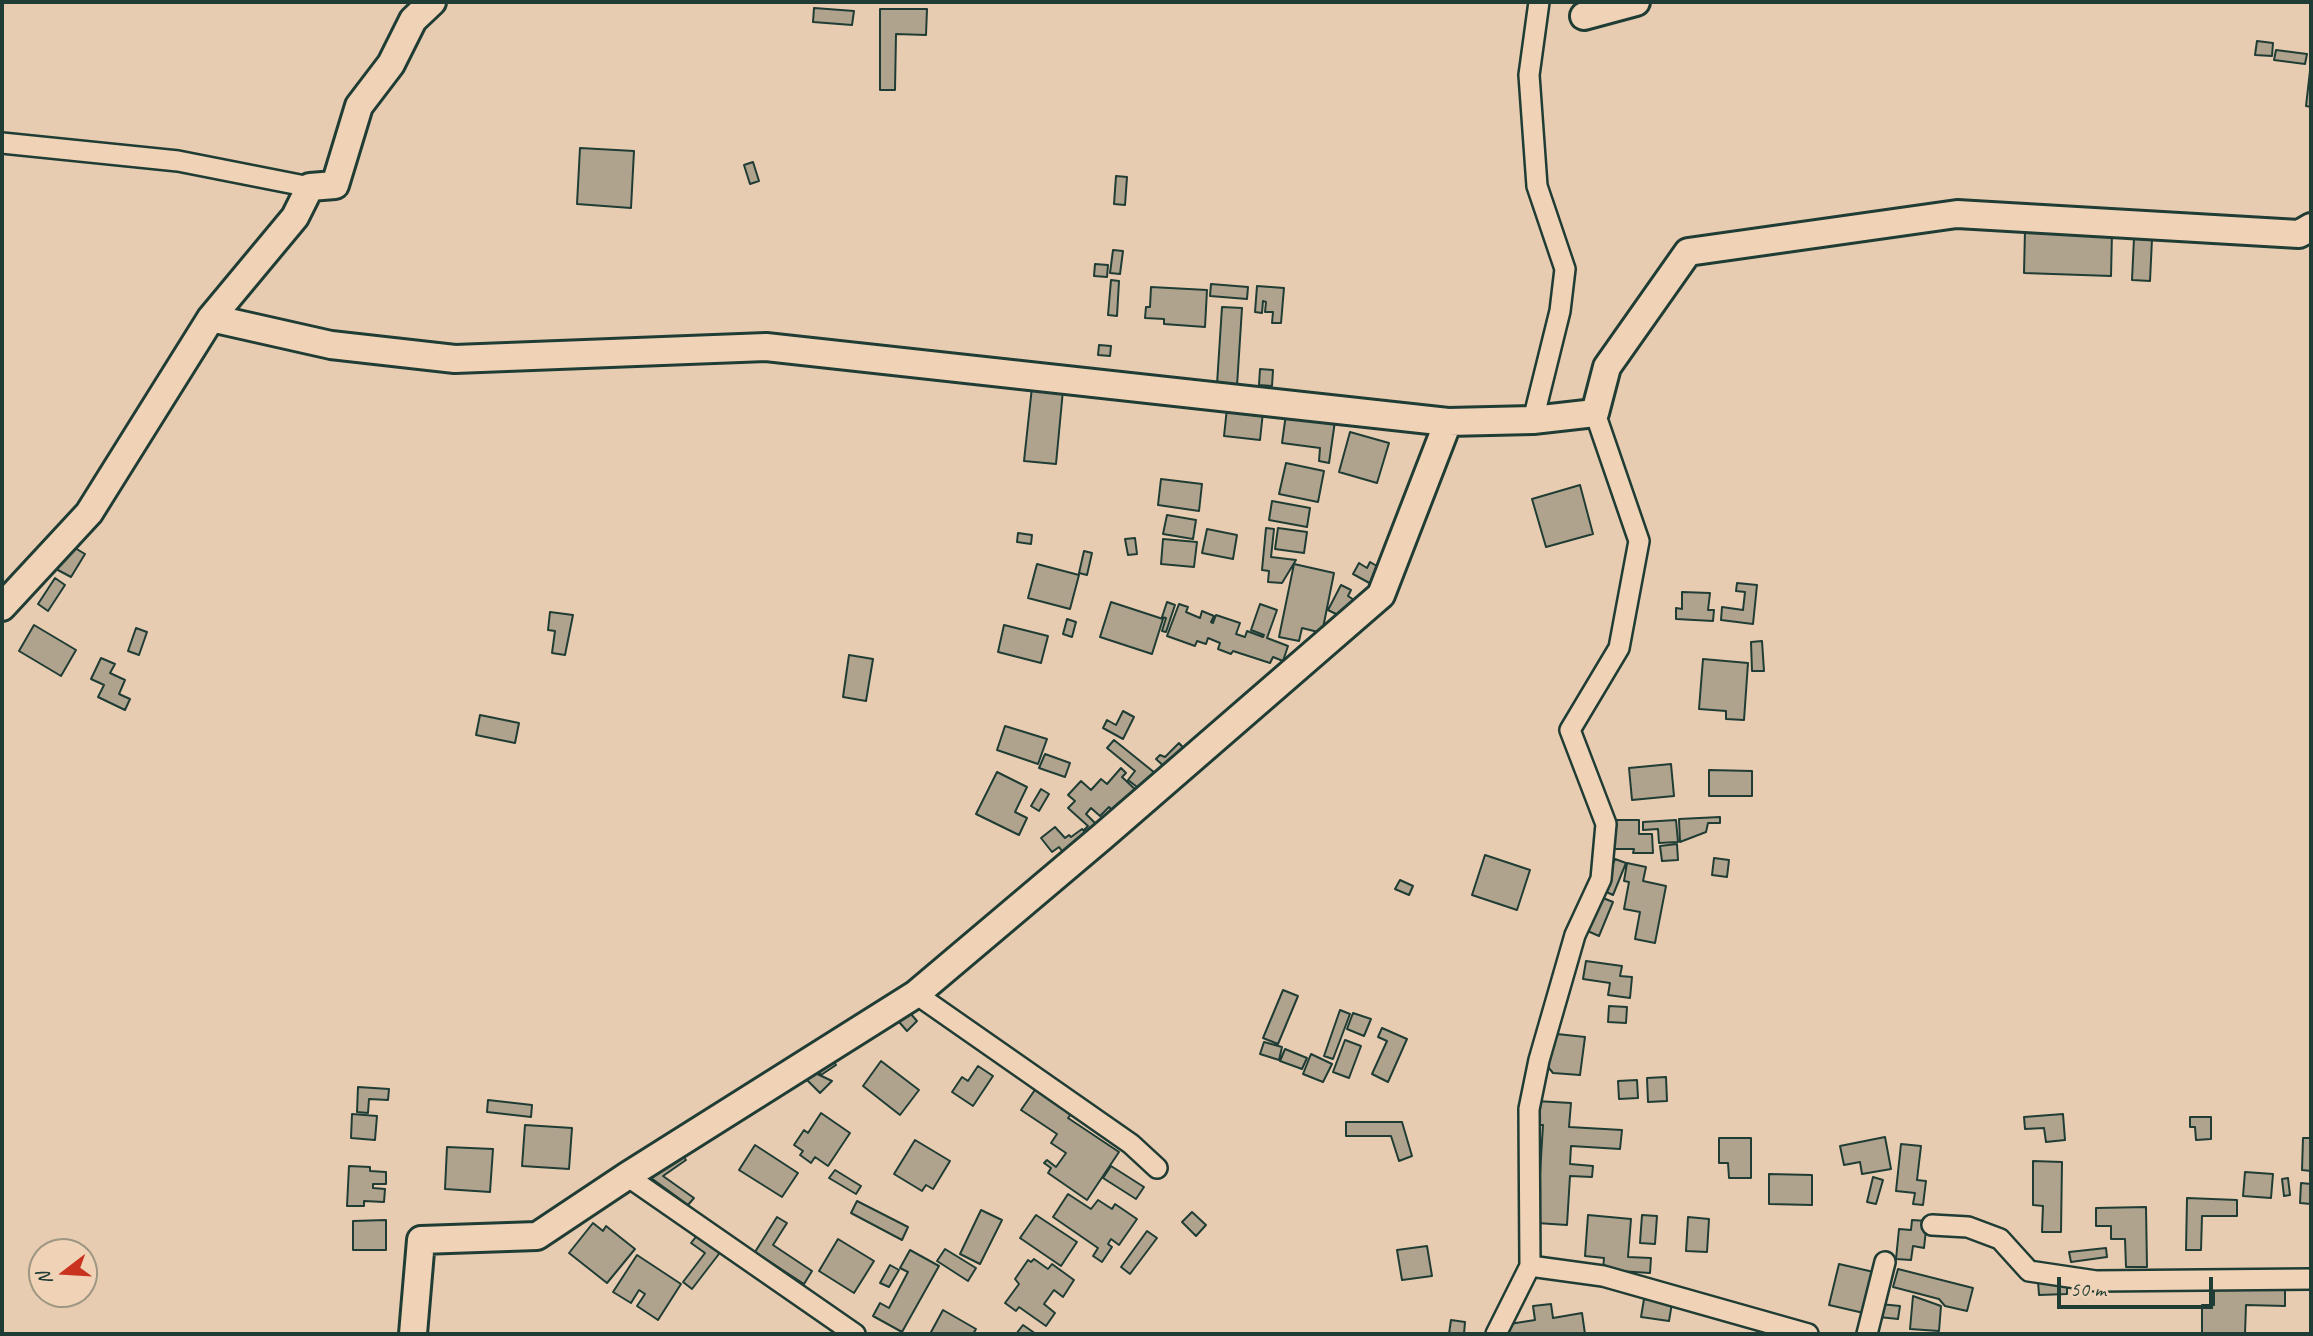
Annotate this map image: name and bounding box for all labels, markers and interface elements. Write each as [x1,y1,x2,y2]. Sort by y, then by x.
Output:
north arrow [28,1238,98,1308]
scale bar [2061,1262,2217,1306]
text: N [32,1269,58,1288]
text: 50 m [2070,1276,2106,1302]

